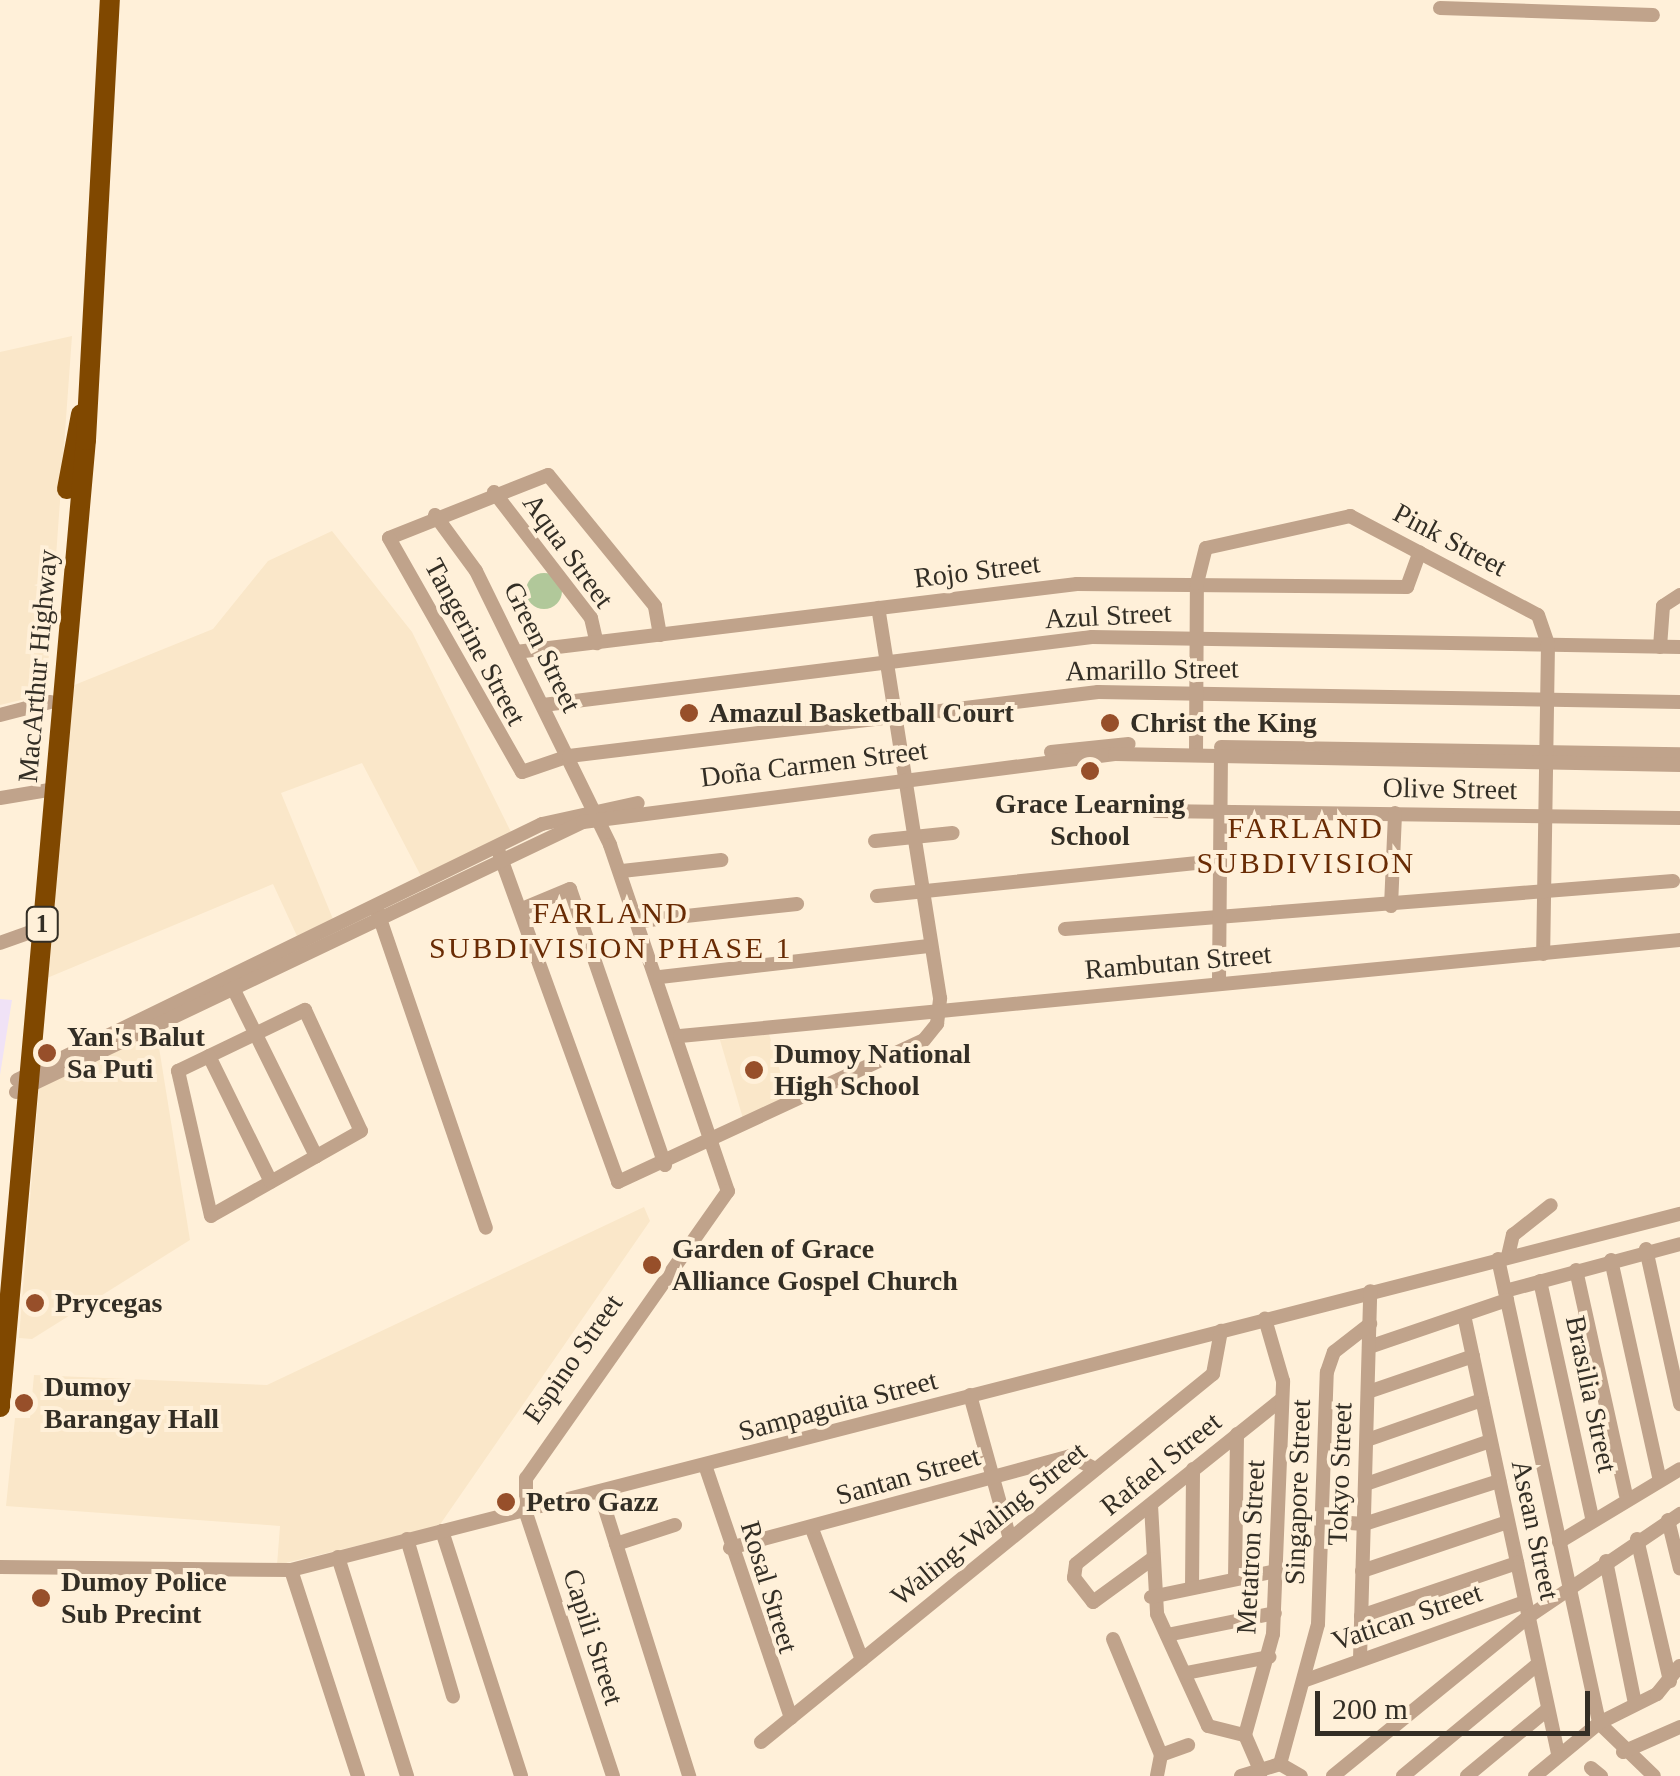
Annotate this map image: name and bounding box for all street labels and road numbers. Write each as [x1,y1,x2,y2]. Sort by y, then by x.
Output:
street label: Aqua Street [515,487,621,615]
street label: Pink Street [1388,496,1512,584]
street label: Rojo Street [912,547,1042,595]
street label: MacArthur Highway [11,548,65,784]
street label: Tangerine Street [417,553,533,731]
street label: Green Street [496,576,588,718]
street label: Azul Street [1044,596,1172,636]
street label: Amarillo Street [1065,652,1239,688]
street label: Doña Carmen Street [699,733,929,795]
street label: Olive Street [1382,771,1518,807]
road number: 1 [24,904,60,944]
street label: Rambutan Street [1083,937,1273,987]
street label: Espino Street [516,1288,630,1430]
street label: Brasilia Street [1558,1313,1624,1475]
street label: Sampaguita Street [735,1363,941,1449]
street label: Singapore Street [1278,1399,1318,1585]
street label: Tokyo Street [1321,1402,1359,1546]
street label: Rafael Street [1094,1405,1228,1523]
street label: Waling-Waling Street [884,1435,1094,1613]
street label: Santan Street [832,1439,984,1513]
street label: Asean Street [1504,1457,1566,1603]
street label: Metatron Street [1230,1459,1272,1635]
street label: Rosal Street [733,1517,805,1657]
street label: Capili Street [555,1565,631,1709]
street label: Vatican Street [1328,1576,1486,1658]

